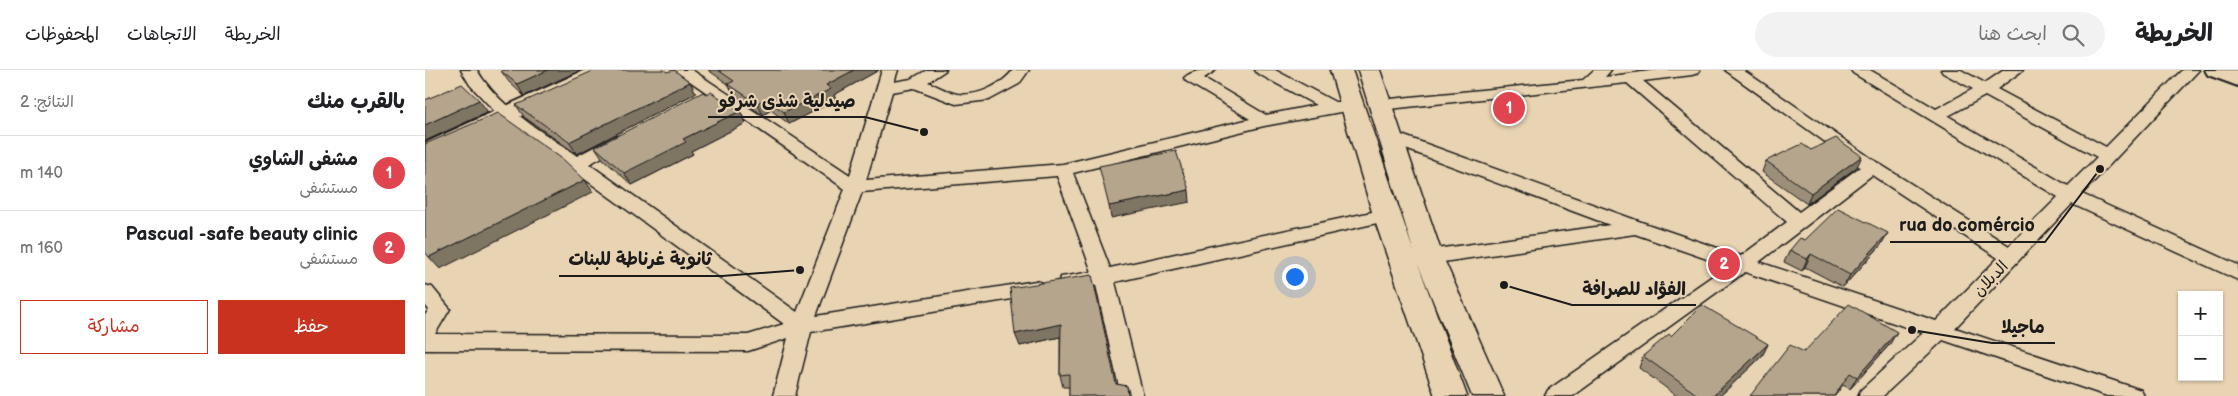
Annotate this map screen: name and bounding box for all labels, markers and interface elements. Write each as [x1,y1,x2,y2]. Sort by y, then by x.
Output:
search box [1755,12,2105,57]
text: الخريطة [2135,19,2213,48]
icon: search [2059,21,2087,49]
text: ابحث هنا [1978,23,2047,46]
text: المحفوظات [25,24,99,45]
text: الاتجاهات [127,24,197,45]
text: الخريطة [225,24,281,45]
callout: صيدلية شذى شرفو [708,84,865,117]
text: بالقرب منك [307,89,405,114]
pin: 1 [1493,89,1525,127]
text: صيدلية شذى شرفو [717,91,856,113]
text: النتائج: 2 [20,93,74,112]
text: مشفى الشاوي [249,148,358,171]
text: 140 m [20,164,63,183]
text: 1 [386,164,392,183]
text: مستشفى [299,179,358,198]
callout: rua do comércio [1890,209,2045,242]
text: rua do comércio [1899,215,2035,236]
text: Pascual -safe beauty clinic [125,223,358,246]
text: 160 m [20,239,63,258]
text: 2 [384,239,394,258]
callout: ثانوية غرناطة للبنات [559,243,722,276]
pin: 2 [1708,245,1740,283]
text: ثانوية غرناطة للبنات [568,249,713,270]
text: مستشفى [299,250,358,269]
street label: الدبلان [1970,257,2012,301]
your location [1282,264,1308,290]
callout: الفؤاد للصرافة [1572,272,1696,305]
text: الفؤاد للصرافة [1582,279,1686,300]
map controls [2178,291,2223,381]
button: + [2178,291,2223,336]
button: مشاركة [20,300,208,354]
button: حفظ [218,300,405,354]
callout: ماجيلا [1992,310,2055,343]
text: ماجيلا [2001,317,2045,338]
button: − [2178,336,2223,381]

